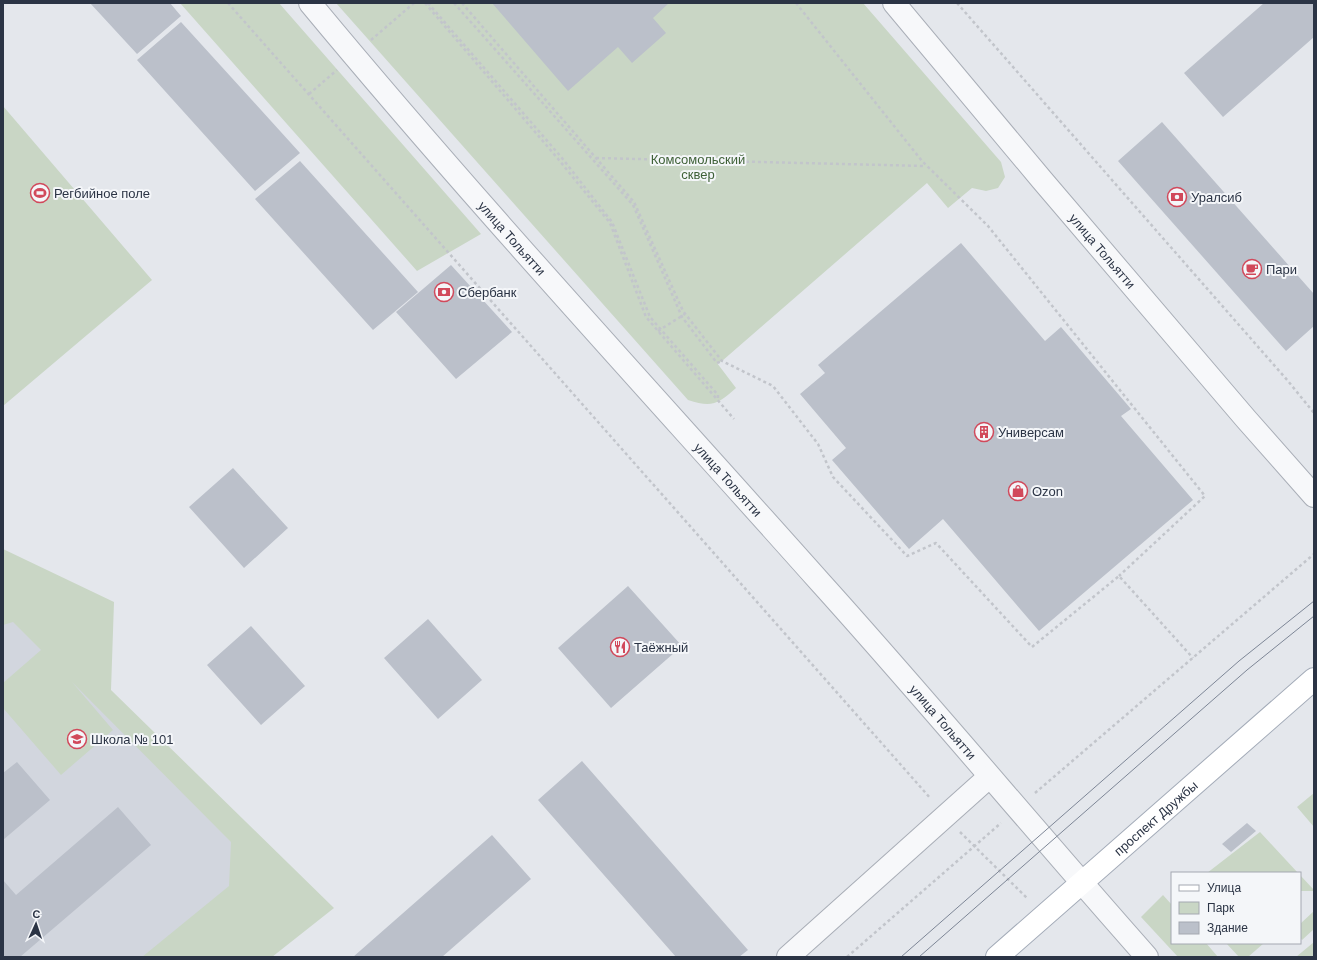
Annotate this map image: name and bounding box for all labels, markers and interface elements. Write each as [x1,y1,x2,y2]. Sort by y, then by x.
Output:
park label: Комсомольский сквер [651,152,745,182]
sports icon: Регбийное поле [29,182,51,204]
place label: Регбийное поле [54,186,150,201]
bank icon: Уралсиб [1166,186,1188,208]
place label: Уралсиб [1191,190,1242,205]
street label: улица Тольятти [475,198,549,278]
street label: улица Тольятти [1066,210,1139,292]
cafe icon: Пари [1241,258,1263,280]
place label: Пари [1266,262,1297,277]
bank icon: Сбербанк [433,281,455,303]
place label: Сбербанк [458,285,517,300]
building icon: Универсам [973,421,995,443]
place label: Универсам [998,425,1064,440]
street label: улица Тольятти [691,440,765,519]
shop icon: Ozon [1007,480,1029,502]
place label: Ozon [1032,484,1063,499]
restaurant icon: Таёжный [609,636,631,658]
place label: Таёжный [634,640,688,655]
street label: улица Тольятти [907,681,979,762]
school or university icon: Школа № 101 [66,728,88,750]
place label: Школа № 101 [91,732,173,747]
street label: проспект Дружбы [1111,777,1200,858]
legend [1171,872,1301,944]
text: Улица [1207,881,1241,895]
text: Парк [1207,901,1235,915]
north arrow [16,904,56,944]
text: С [32,908,41,920]
text: Здание [1207,921,1248,935]

